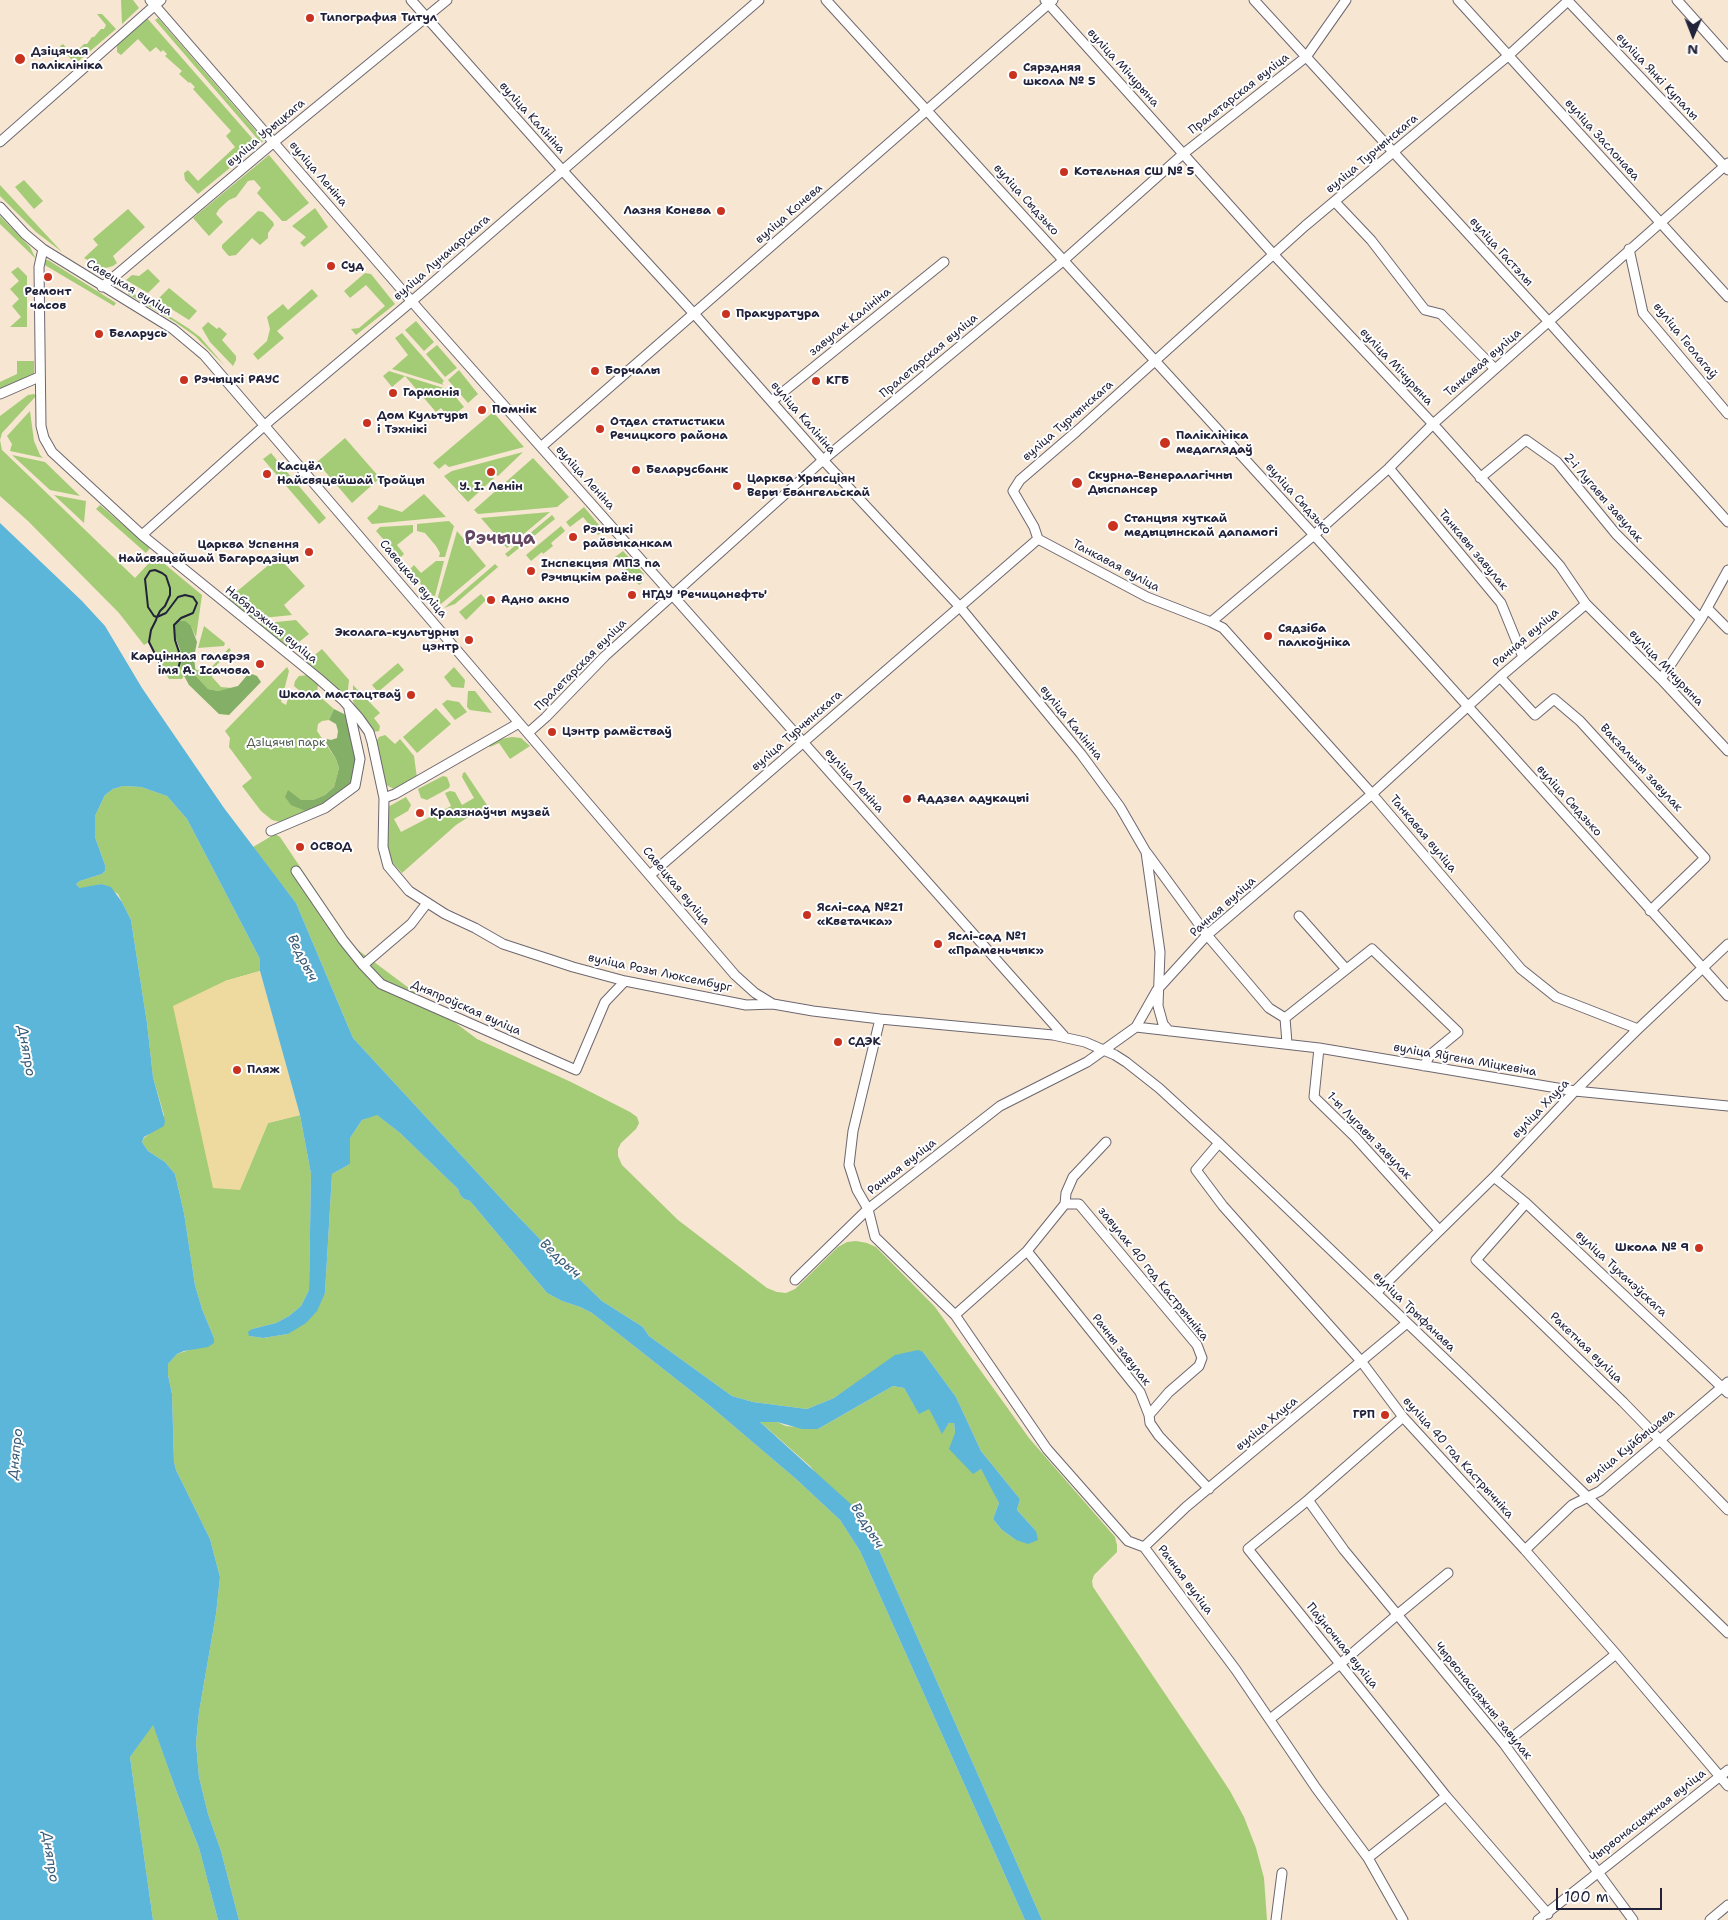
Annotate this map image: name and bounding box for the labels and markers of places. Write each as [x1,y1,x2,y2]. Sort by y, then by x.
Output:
place label: Типография Титул [320,11,437,25]
marker: Типография Титул [304,12,316,24]
place label: Дзіцячая паліклініка [31,45,103,73]
marker: Дзіцячая паліклініка [13,52,27,66]
place label: Сярэдняя школа № 5 [1023,61,1096,89]
marker: Сярэдняя школа № 5 [1007,69,1019,81]
place label: Котельная СШ № 5 [1074,165,1194,179]
marker: Котельная СШ № 5 [1058,166,1070,178]
place label: Лазня Конева [623,204,711,218]
marker: Лазня Конева [715,205,727,217]
place label: Суд [341,259,364,273]
marker: Суд [325,260,337,272]
marker: Ремонт часов [42,271,54,283]
place label: Ремонт часов [25,285,71,313]
place label: Пракуратура [736,307,819,321]
marker: Пракуратура [720,308,732,320]
place label: Беларусь [109,327,167,341]
marker: Беларусь [93,328,105,340]
place label: Борчалы [605,364,660,378]
marker: Борчалы [589,365,601,377]
place label: Рэчыцкі РАУС [194,373,279,387]
marker: Рэчыцкі РАУС [178,374,190,386]
place label: КГБ [826,374,849,388]
marker: КГБ [810,375,822,387]
place label: Гармонія [403,386,460,400]
marker: Гармонія [387,387,399,399]
place label: Помнік [492,403,537,417]
marker: Помнік [476,404,488,416]
place label: Дом Культуры і Тэхнікі [377,409,468,437]
place label: Отдел статистики Речицкого района [610,415,728,443]
marker: Дом Культуры і Тэхнікі [361,417,373,429]
marker: Отдел статистики Речицкого района [594,423,606,435]
place label: Паліклініка медаглядаў [1176,429,1253,457]
marker: Паліклініка медаглядаў [1158,436,1172,450]
place label: Касцёл Найсвяцейшай Тройцы [277,460,425,488]
place label: Беларусбанк [646,463,728,477]
marker: Беларусбанк [630,464,642,476]
marker: У. І. Ленін [485,466,497,478]
marker: Касцёл Найсвяцейшай Тройцы [261,468,273,480]
place label: Скурна-Венералагічны Дыспансер [1088,469,1233,497]
place label: Царква Хрысціян Веры Евангельскай [747,472,870,500]
marker: Скурна-Венералагічны Дыспансер [1070,476,1084,490]
place label: У. І. Ленін [459,480,523,494]
marker: Царква Хрысціян Веры Евангельскай [731,480,743,492]
place label: Станцыя хуткай медыцынскай дапамогі [1124,512,1278,540]
marker: Станцыя хуткай медыцынскай дапамогі [1106,519,1120,533]
place label: Рэчыцкі райвыканкам [583,523,672,551]
marker: Рэчыцкі райвыканкам [567,531,579,543]
place label: Царква Успення Найсвяцейшай Багародзіцы [118,538,299,566]
marker: Царква Успення Найсвяцейшай Багародзіцы [303,546,315,558]
place label: Інспекцыя МПЗ па Рэчыцкім раёне [541,557,660,585]
marker: Інспекцыя МПЗ па Рэчыцкім раёне [525,565,537,577]
place label: НГДУ 'Речицанефть' [642,588,767,602]
marker: НГДУ 'Речицанефть' [626,589,638,601]
place label: Адно акно [501,593,569,607]
marker: Адно акно [485,594,497,606]
place label: Сядзіба палкоўніка [1278,622,1350,650]
place label: Эколага-культурны цэнтр [335,626,459,654]
marker: Сядзіба палкоўніка [1262,630,1274,642]
marker: Эколага-культурны цэнтр [463,634,475,646]
place label: Карцінная галерэя імя А. Ісачова [131,650,250,678]
marker: Карцінная галерэя імя А. Ісачова [254,658,266,670]
place label: Школа мастацтваў [279,688,401,702]
marker: Школа мастацтваў [405,689,417,701]
place label: Цэнтр рамёстваў [562,725,672,739]
marker: Цэнтр рамёстваў [546,726,558,738]
place label: Аддзел адукацыі [917,792,1029,806]
marker: Аддзел адукацыі [901,793,913,805]
place label: Краязнаўчы музей [430,806,550,820]
marker: Краязнаўчы музей [414,807,426,819]
place label: ОСВОД [310,840,352,854]
marker: ОСВОД [294,841,306,853]
place label: Яслі-сад №21 «Кветачка» [817,901,903,929]
marker: Яслі-сад №21 «Кветачка» [801,909,813,921]
place label: Яслі-сад №1 «Праменьчык» [948,930,1044,958]
marker: Яслі-сад №1 «Праменьчык» [932,938,944,950]
place label: СДЭК [848,1035,881,1049]
marker: СДЭК [832,1036,844,1048]
place label: Пляж [247,1063,280,1077]
marker: Пляж [231,1064,243,1076]
place label: Школа № 9 [1615,1241,1689,1255]
marker: Школа № 9 [1693,1242,1705,1254]
place label: ГРП [1353,1408,1375,1422]
marker: ГРП [1379,1409,1391,1421]

